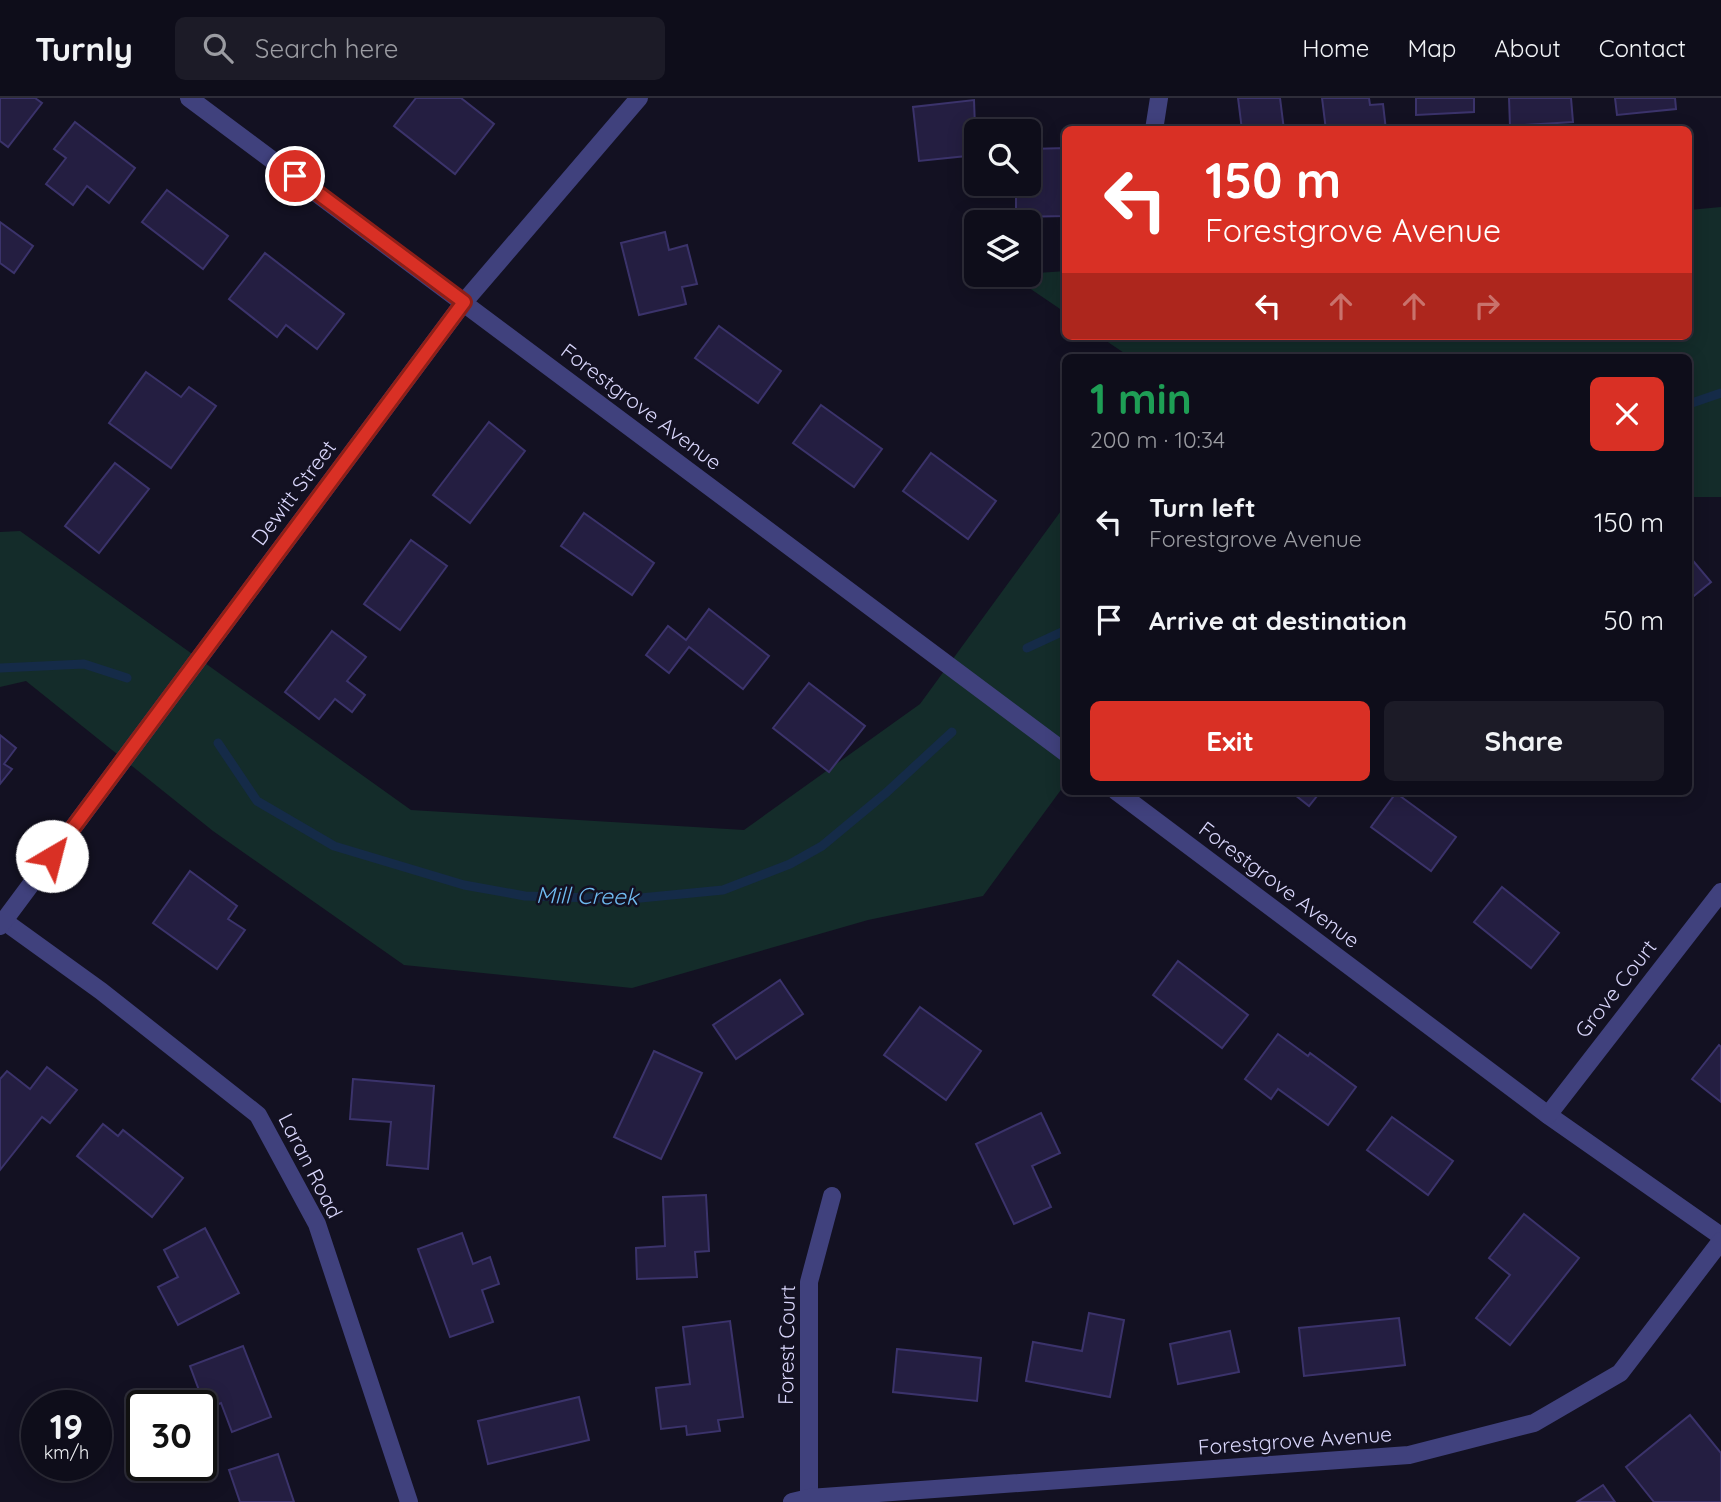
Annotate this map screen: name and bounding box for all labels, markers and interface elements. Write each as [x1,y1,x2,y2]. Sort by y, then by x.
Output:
search box [175,17,665,80]
text: Turnly [35,28,133,69]
icon: search [199,29,237,67]
text: Search here [255,32,398,65]
text: Home [1302,33,1369,63]
text: Map [1407,33,1456,63]
text: About [1494,33,1561,63]
text: Contact [1599,33,1686,63]
map controls [964,119,1041,287]
button: search [964,119,1041,196]
pin [265,146,325,206]
text: 150 m [1205,149,1341,210]
icon: left [1090,154,1181,245]
icon: arrive [276,157,314,195]
button: layers [964,210,1041,287]
text: Forestgrove Avenue [1205,210,1501,250]
icon: left [1249,287,1287,325]
icon: ahead [1322,287,1360,325]
icon: ahead [1395,287,1433,325]
icon: right [1468,287,1506,325]
street label: Forestgrove Avenue [556,337,727,475]
text: 1 min [1090,372,1192,425]
button: close [1590,377,1664,451]
text: 200 m · 10:34 [1090,425,1225,454]
street label: Dewitt Street [245,435,341,550]
text: Turn left [1149,491,1256,524]
icon: left [1090,503,1128,541]
text: 150 m [1594,506,1664,539]
text: Forestgrove Avenue [1149,524,1362,553]
icon: arrive [1090,601,1128,639]
text: Arrive at destination [1149,604,1407,637]
text: 50 m [1604,604,1664,637]
button: Exit [1090,701,1370,781]
button: Share [1384,701,1664,781]
street label: Forestgrove Avenue [1194,815,1365,953]
position arrow [15,819,89,893]
water label: Mill Creek [536,880,640,911]
street label: Grove Court [1569,934,1661,1042]
street label: Laran Road [273,1109,348,1222]
street label: Forest Court [772,1285,800,1405]
speed limit sign: 30 [126,1390,217,1481]
text: 19 [50,1404,83,1448]
street label: Forestgrove Avenue [1197,1420,1393,1460]
text: km/h [44,1441,89,1464]

